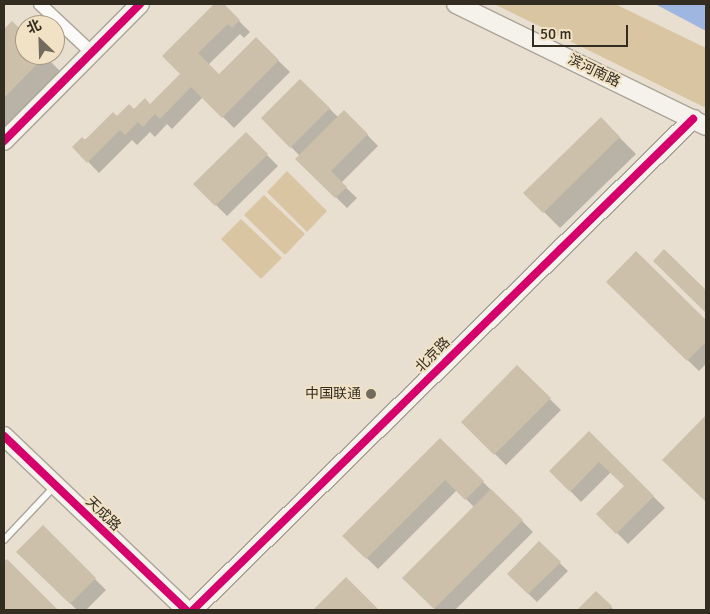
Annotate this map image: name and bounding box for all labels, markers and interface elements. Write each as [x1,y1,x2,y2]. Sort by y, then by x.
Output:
north arrow [15,15,65,65]
scale bar [535,15,631,47]
text: 北 [24,16,44,37]
text: 50 m [540,25,571,43]
street label: 滨河南路 [565,51,623,91]
street label: 北京路 [412,334,454,376]
place label: 中国联通 [305,386,361,402]
marker: 中国联通 [365,388,377,400]
street label: 天成路 [82,493,124,535]

